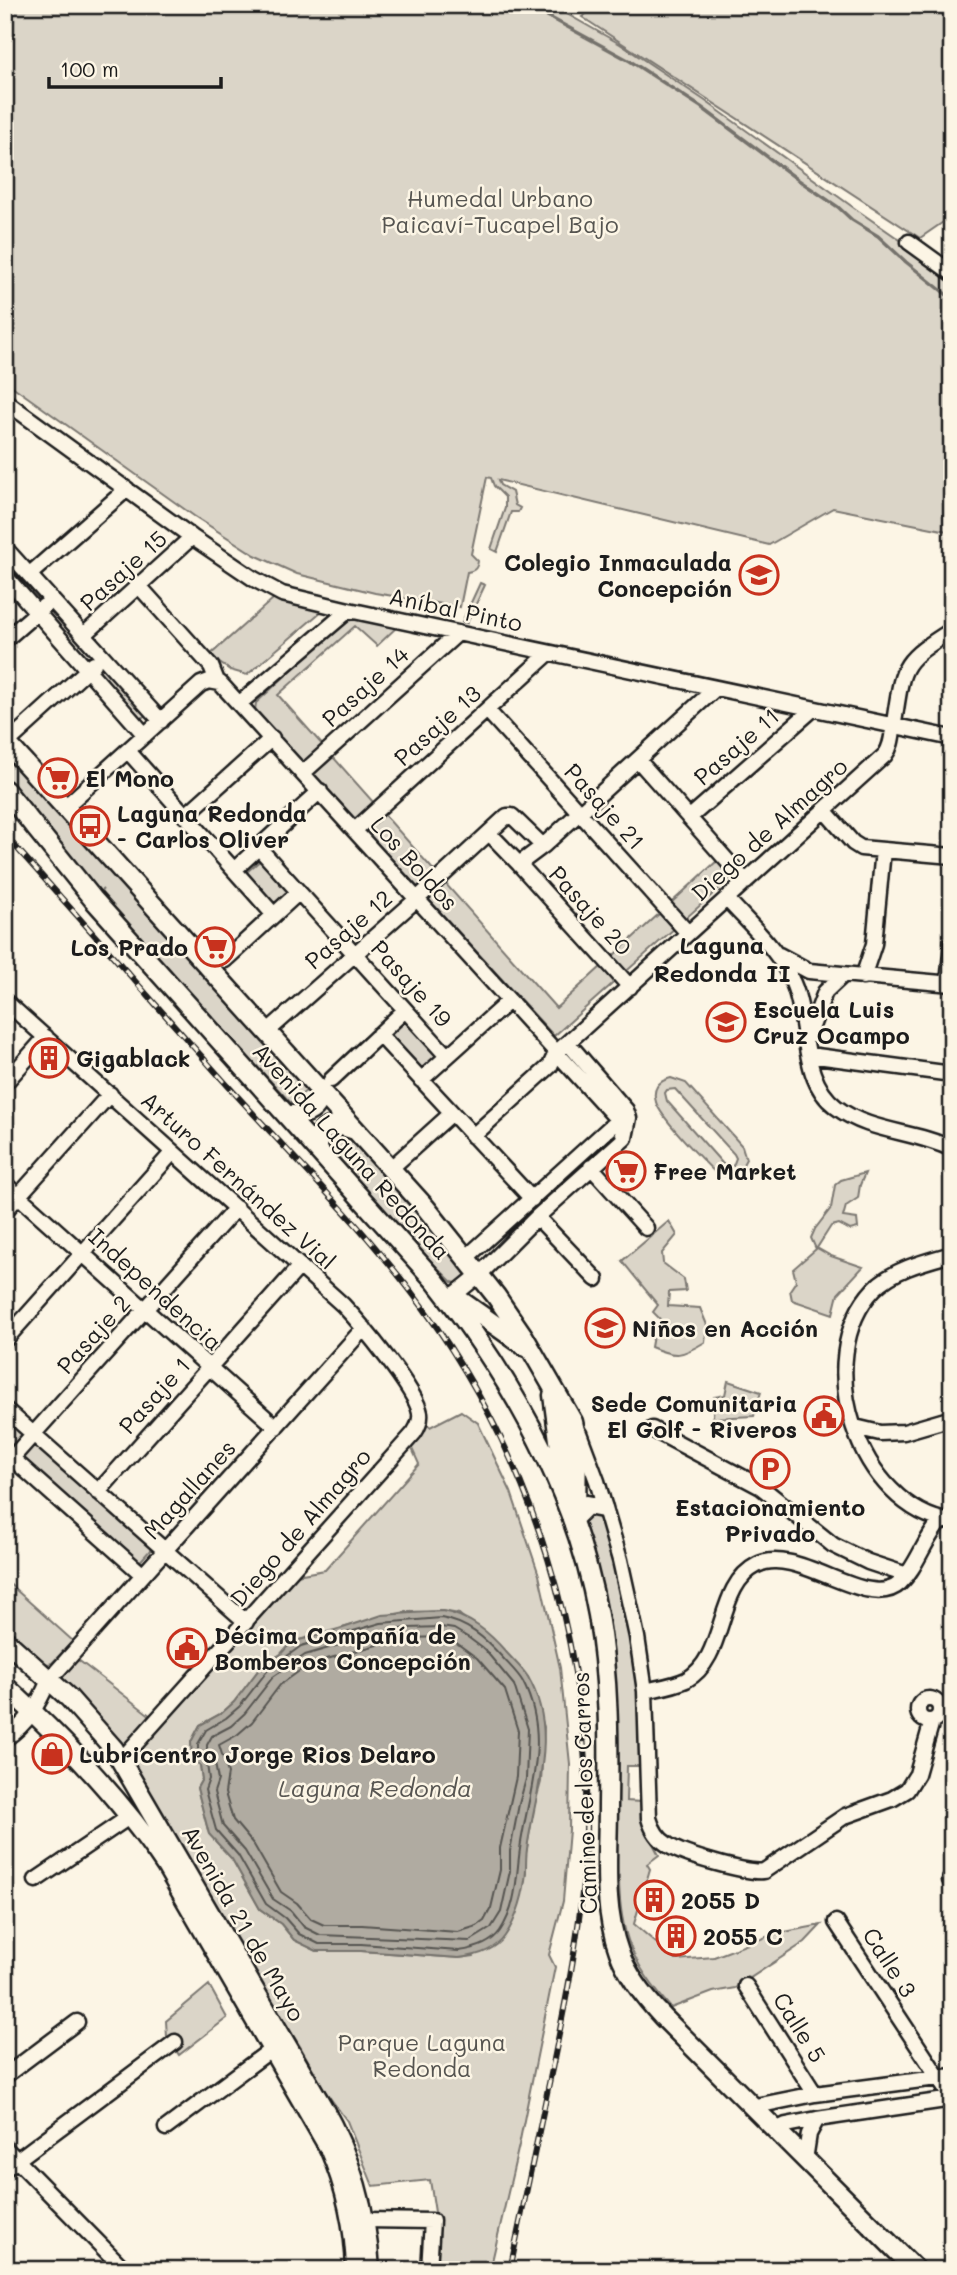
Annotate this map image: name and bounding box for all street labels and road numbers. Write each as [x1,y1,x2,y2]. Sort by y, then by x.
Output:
street label: Pasaje 15 [73,523,173,617]
street label: Aníbal Pinto [387,580,525,638]
street label: Pasaje 14 [315,639,415,733]
street label: Pasaje 13 [387,678,487,772]
street label: Pasaje 11 [687,701,785,791]
street label: Diego de Almagro [684,751,854,907]
street label: Pasaje 21 [558,756,652,856]
street label: Los Boldos [365,809,465,917]
street label: Pasaje 20 [543,859,639,961]
street label: Pasaje 12 [298,883,398,975]
street label: Pasaje 19 [365,933,459,1033]
street label: Avenida Laguna Redonda [247,1036,457,1266]
street label: Arturo Fernández Vial [135,1085,343,1275]
street label: Independencia [83,1221,229,1357]
street label: Pasaje 2 [50,1288,136,1380]
street label: Pasaje 1 [112,1350,196,1440]
street label: Magallanes [136,1433,242,1545]
street label: Diego de Almagro [223,1442,377,1612]
street label: Camino de los Carros [565,1671,603,1915]
street label: Avenida 21 de Mayo [176,1820,312,2026]
street label: Calle 3 [856,1921,924,2003]
street label: Calle 5 [767,1986,833,2068]

